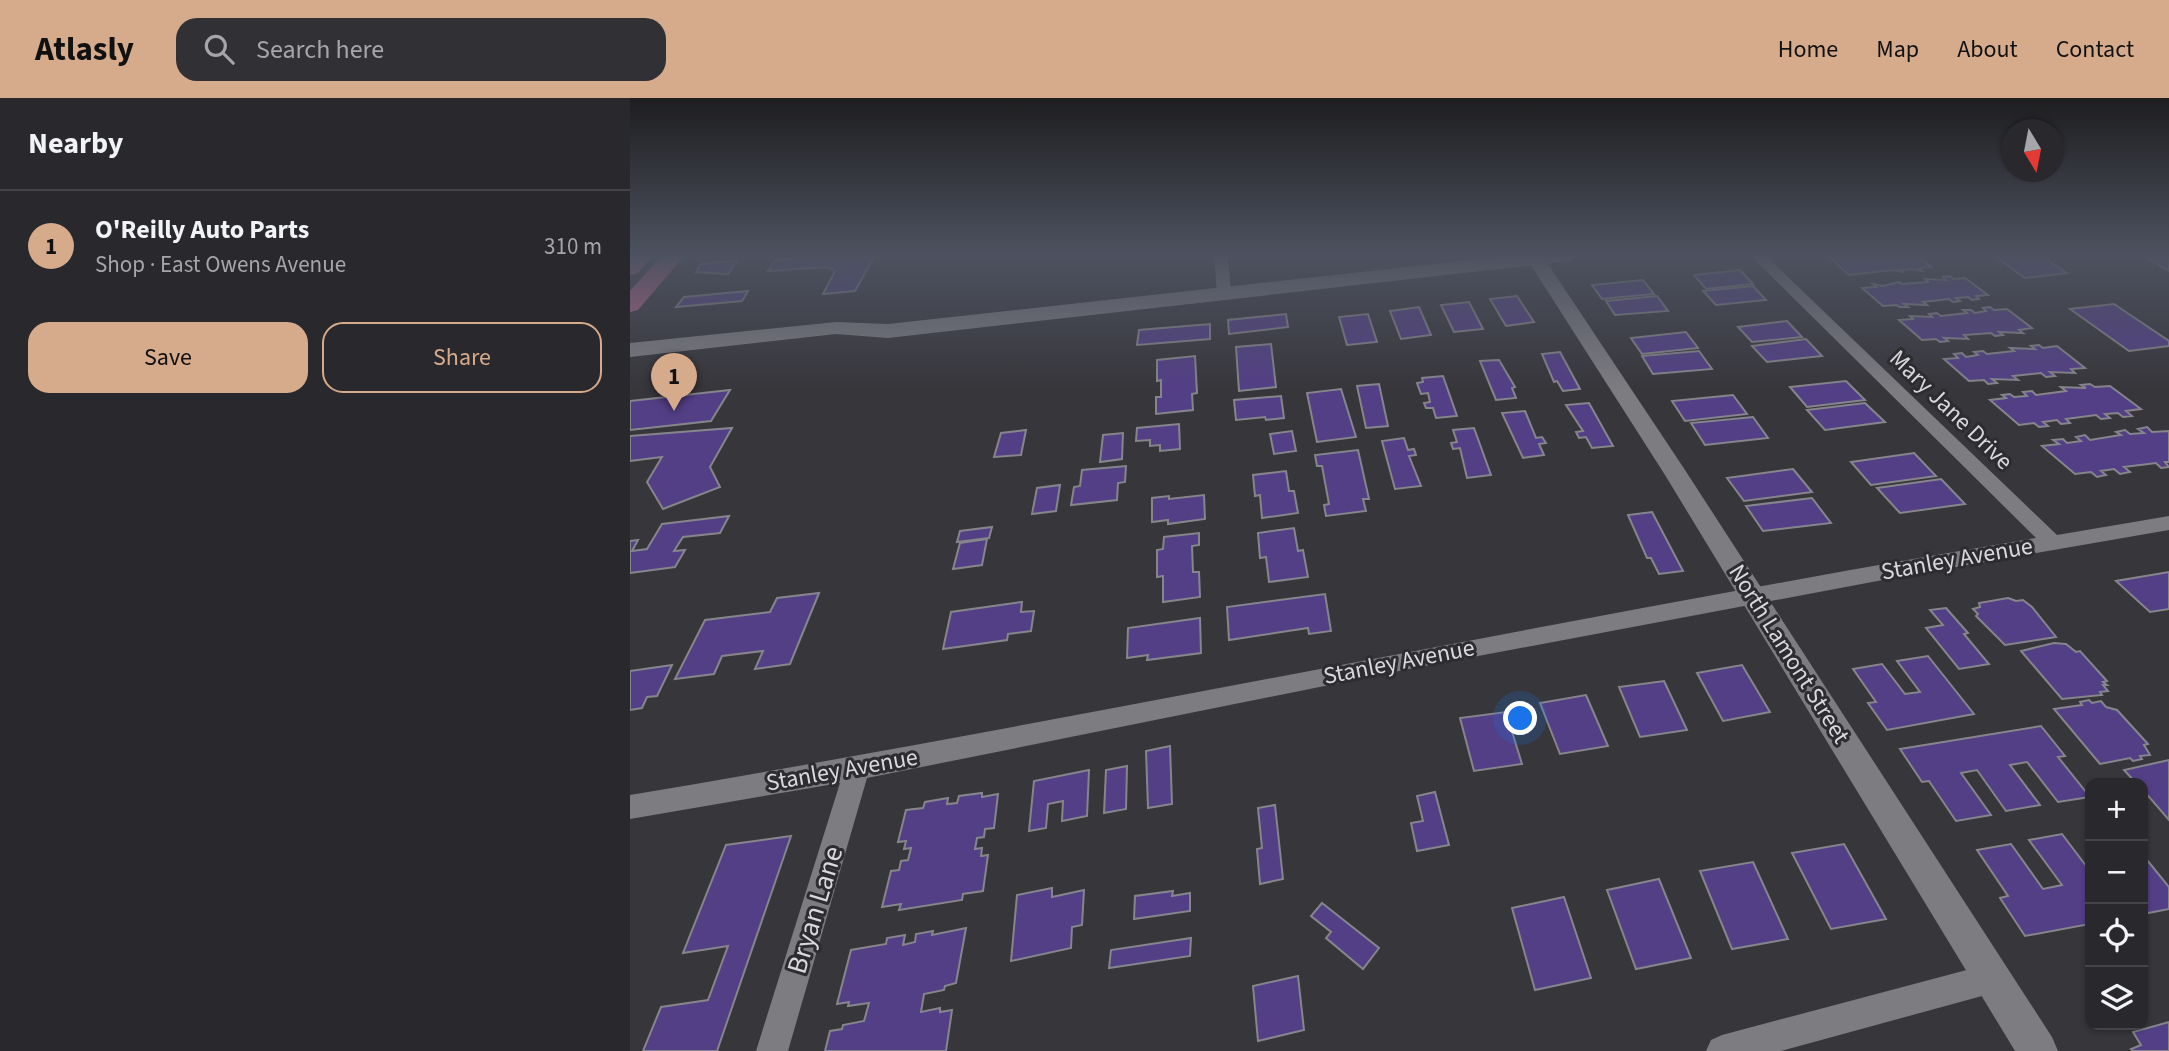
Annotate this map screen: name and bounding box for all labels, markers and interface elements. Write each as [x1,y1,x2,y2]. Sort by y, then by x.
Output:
search box [176,18,666,81]
text: Atlasly [35,26,134,73]
icon: search [200,30,238,68]
text: Search here [256,31,384,68]
text: Home [1778,32,1838,67]
text: Map [1876,32,1919,67]
text: About [1957,32,2018,67]
text: Contact [2056,32,2134,67]
north arrow [2001,119,2064,182]
text: Nearby [28,122,123,165]
text: O'Reilly Auto Parts [95,211,309,248]
text: 1 [45,230,57,263]
text: 310 m [544,230,602,263]
text: Shop · East Owens Avenue [95,248,346,281]
button: Save [28,322,308,393]
button: Share [322,322,602,393]
street label: Mary Jane Drive [1881,342,2021,478]
pin: 1 [651,353,697,411]
street label: Stanley Avenue [1879,528,2035,590]
street label: North Lamont Street [1720,558,1858,750]
street label: Stanley Avenue [1320,630,1478,694]
your location [1503,701,1537,735]
street label: Stanley Avenue [764,739,920,801]
map controls [2085,778,2148,1030]
button: + [2085,778,2148,841]
street label: Bryan Lane [777,841,853,979]
button: − [2085,841,2148,904]
button: locate [2085,904,2148,967]
button: layers [2085,967,2148,1030]

